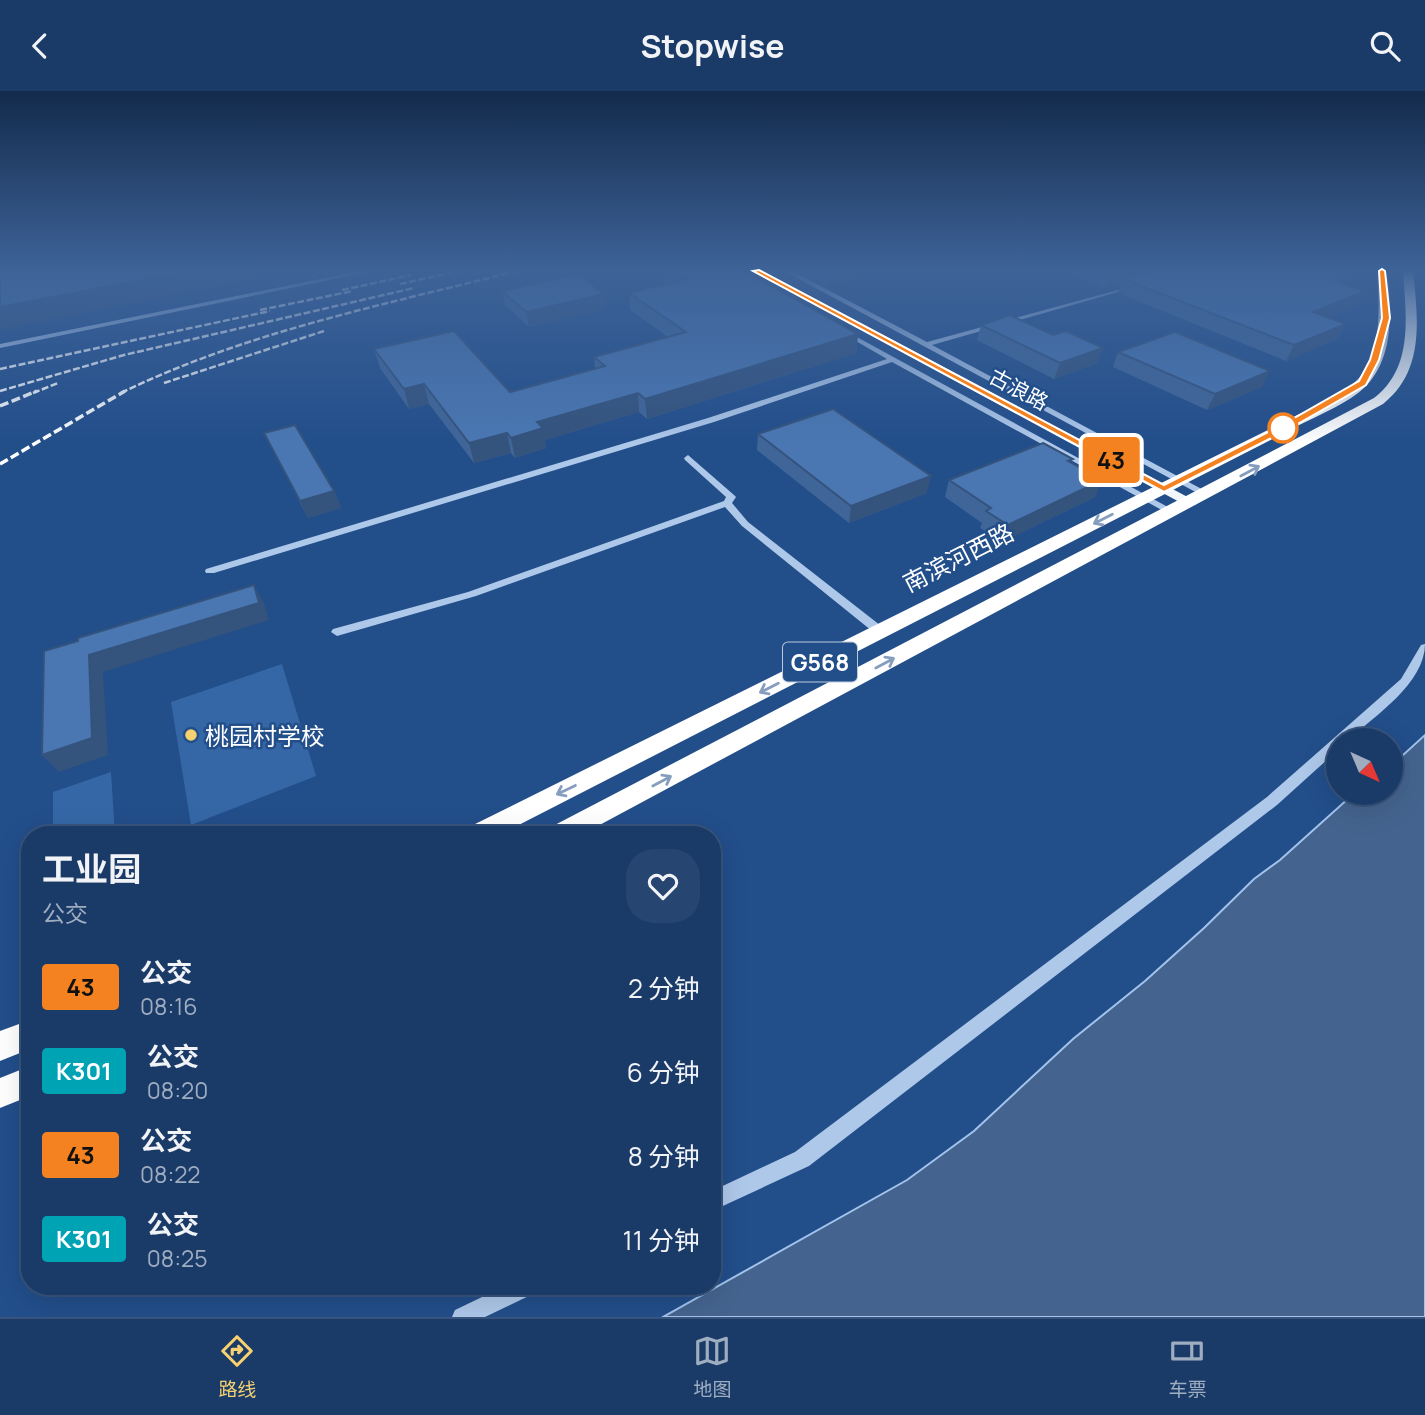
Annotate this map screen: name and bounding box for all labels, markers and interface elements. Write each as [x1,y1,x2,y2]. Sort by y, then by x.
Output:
text: Stopwise [640,24,785,68]
icon: back [21,27,59,65]
icon: search [1366,27,1404,65]
street label: 古浪路 [985,362,1053,416]
unlabelled marker [1268,413,1298,443]
line badge: 43 [1080,437,1142,483]
text: 43 [1097,443,1125,476]
one-way arrow [1239,463,1260,477]
one-way arrow [1093,513,1114,527]
street label: 南滨河西路 [897,515,1019,599]
road number: G568 [783,643,857,681]
one-way arrow [874,656,895,670]
one-way arrow [759,682,780,696]
place label: 桃园村学校 [205,719,325,752]
marker: 桃园村学校 [183,727,199,743]
north arrow [1326,728,1404,805]
map controls [1326,728,1403,805]
one-way arrow [651,774,672,787]
one-way arrow [556,784,577,798]
text: 工业园 [42,846,141,891]
button: heart [626,849,700,923]
text: 公交 [42,897,88,929]
text: 公交 [140,954,192,990]
text: 43 [66,970,95,1003]
text: 2 分钟 [628,970,700,1006]
text: 08:16 [140,990,198,1022]
text: 公交 [147,1038,199,1074]
text: K301 [56,1054,112,1087]
text: 6 分钟 [627,1054,700,1090]
text: 08:20 [147,1074,208,1106]
text: 公交 [140,1122,192,1158]
text: 43 [66,1138,95,1171]
text: 8 分钟 [628,1138,700,1174]
text: 08:22 [140,1158,200,1190]
text: 公交 [147,1206,199,1242]
text: K301 [56,1222,112,1255]
text: 11 分钟 [623,1222,700,1258]
text: 08:25 [147,1242,207,1274]
tab: 路线 [218,1332,257,1402]
tab: 地图 [693,1332,732,1402]
tab: 车票 [1168,1332,1207,1402]

